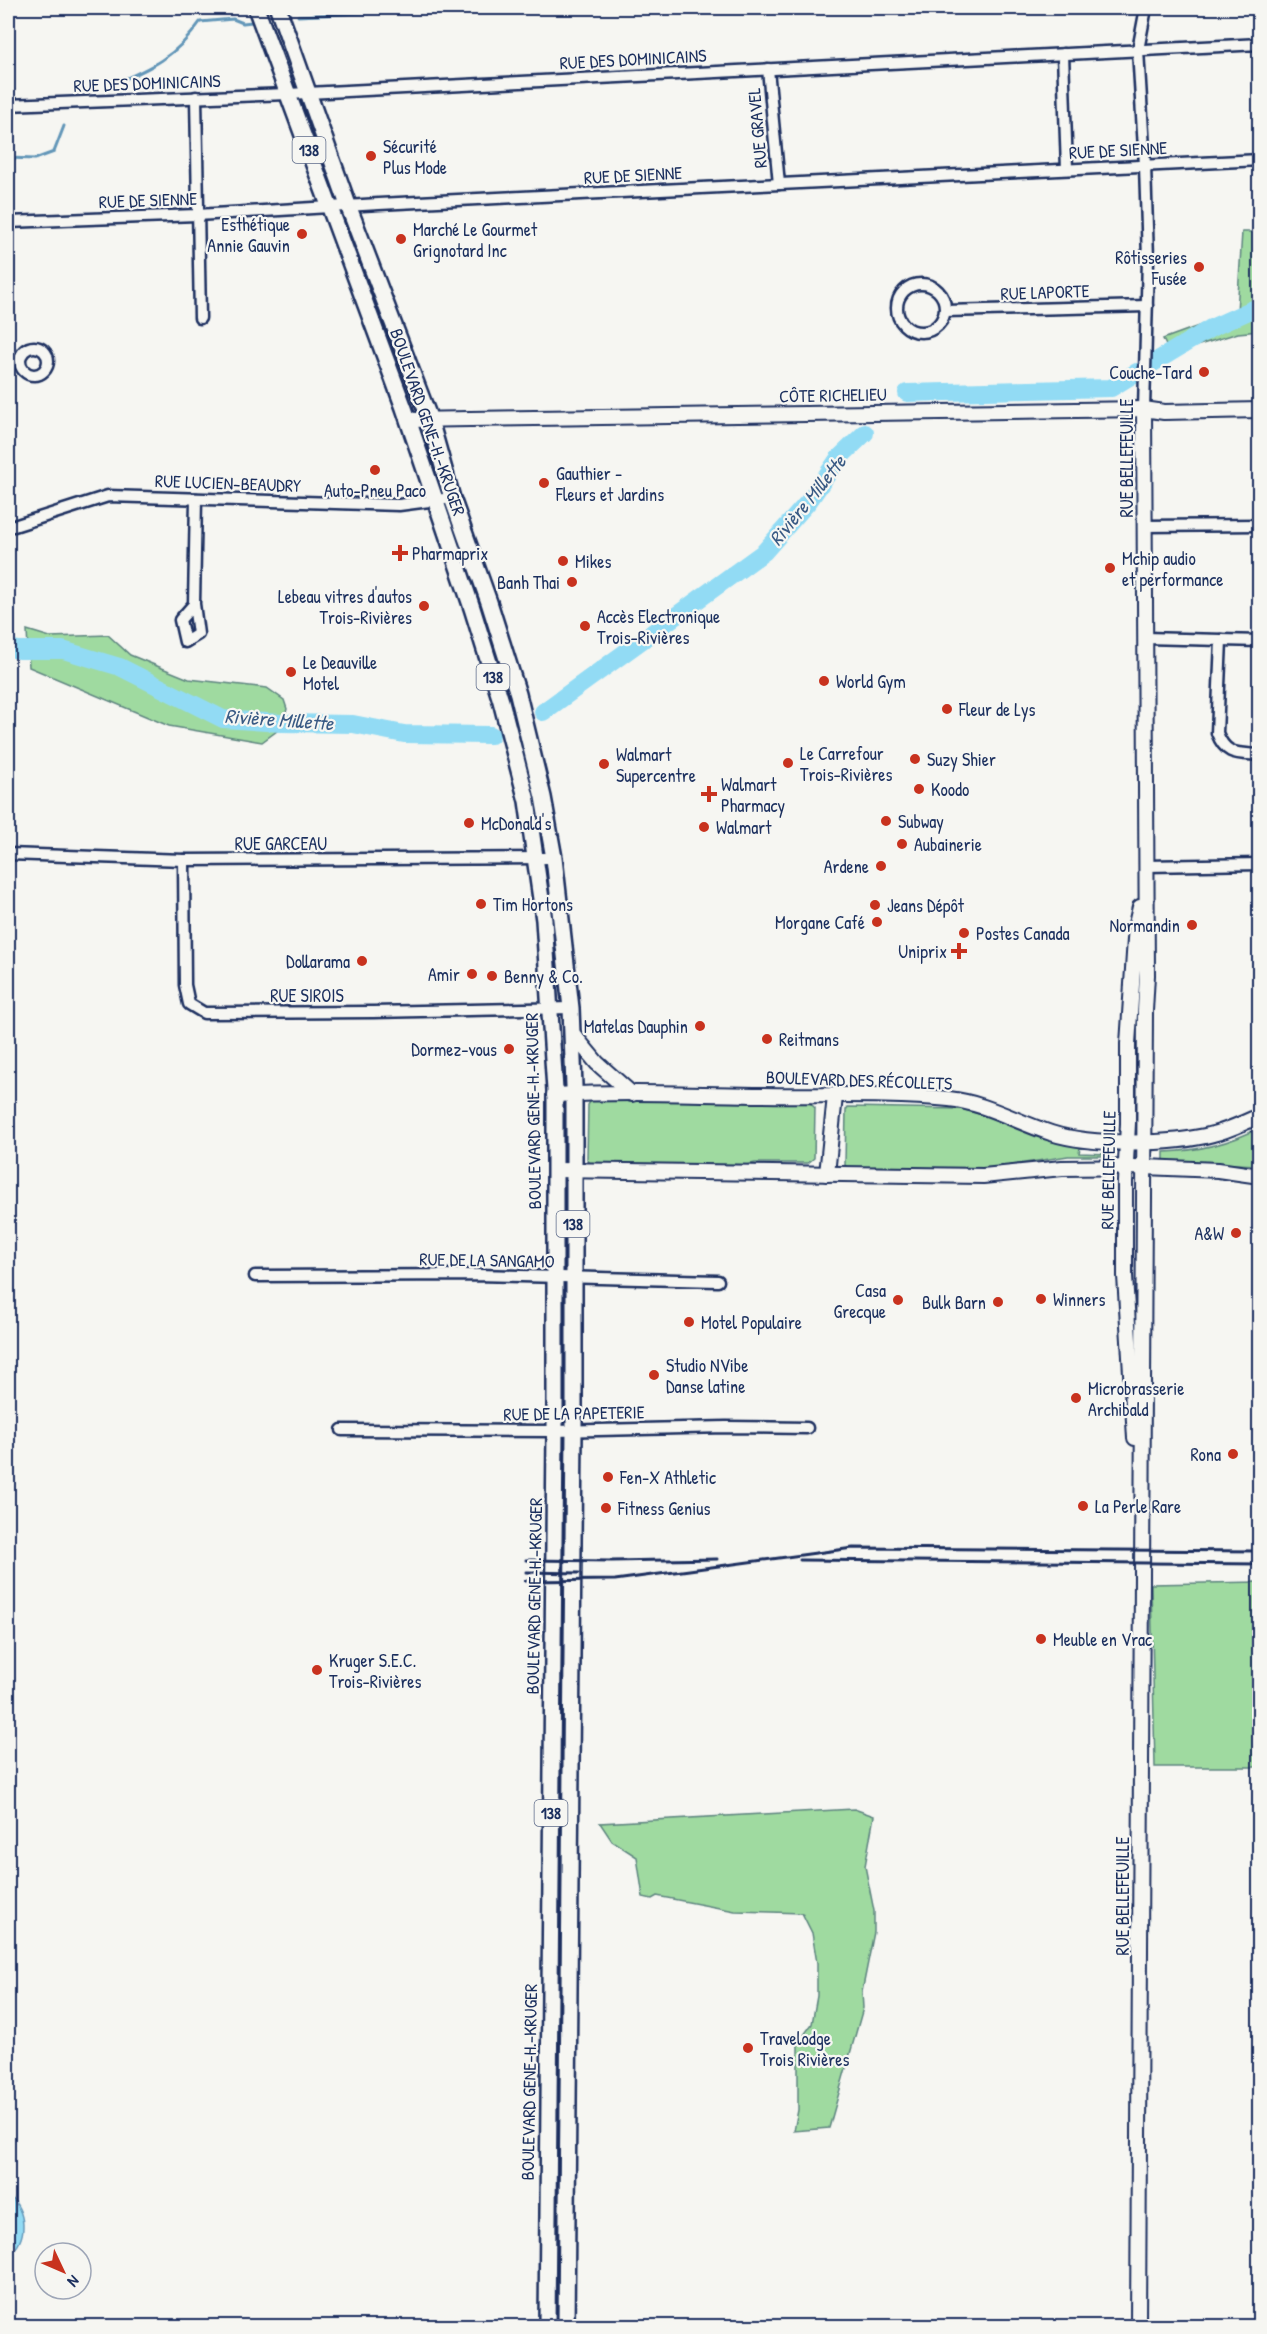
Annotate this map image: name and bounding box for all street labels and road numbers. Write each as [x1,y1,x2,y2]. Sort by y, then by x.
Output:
street label: RUE DES DOMINICAINS [559,43,707,75]
street label: RUE DES DOMINICAINS [73,68,221,98]
street label: RUE GRAVEL [741,87,773,169]
street label: RUE DE SIENNE [1068,135,1168,165]
road number: 138 [292,137,326,163]
street label: RUE DE SIENNE [583,160,683,190]
street label: RUE DE SIENNE [98,186,198,214]
street label: RUE LAPORTE [1000,278,1090,306]
street label: BOULEVARD GENE-H.-KRUGER [384,325,472,519]
street label: CÔTE RICHELIEU [779,382,887,408]
street label: RUE BELLEFEUILLE [1114,399,1139,517]
street label: RUE LUCIEN-BEAUDRY [155,468,301,498]
road number: 138 [476,664,510,690]
street label: RUE GARCEAU [235,831,327,856]
street label: RUE SIROIS [270,983,344,1008]
street label: BOULEVARD GENE-H.-KRUGER [519,1012,547,1210]
street label: BOULEVARD DES RÉCOLLETS [765,1064,953,1096]
street label: RUE BELLEFEUILLE [1094,1110,1122,1230]
road number: 138 [556,1211,590,1237]
street label: RUE DE LA SANGAMO [419,1246,555,1274]
street label: RUE DE LA PAPETERIE [503,1399,645,1427]
street label: BOULEVARD GENE-H.-KRUGER [520,1497,548,1695]
road number: 138 [534,1800,568,1826]
street label: RUE BELLEFEUILLE [1110,1837,1135,1955]
street label: BOULEVARD GENE-H.-KRUGER [515,1983,543,2181]

